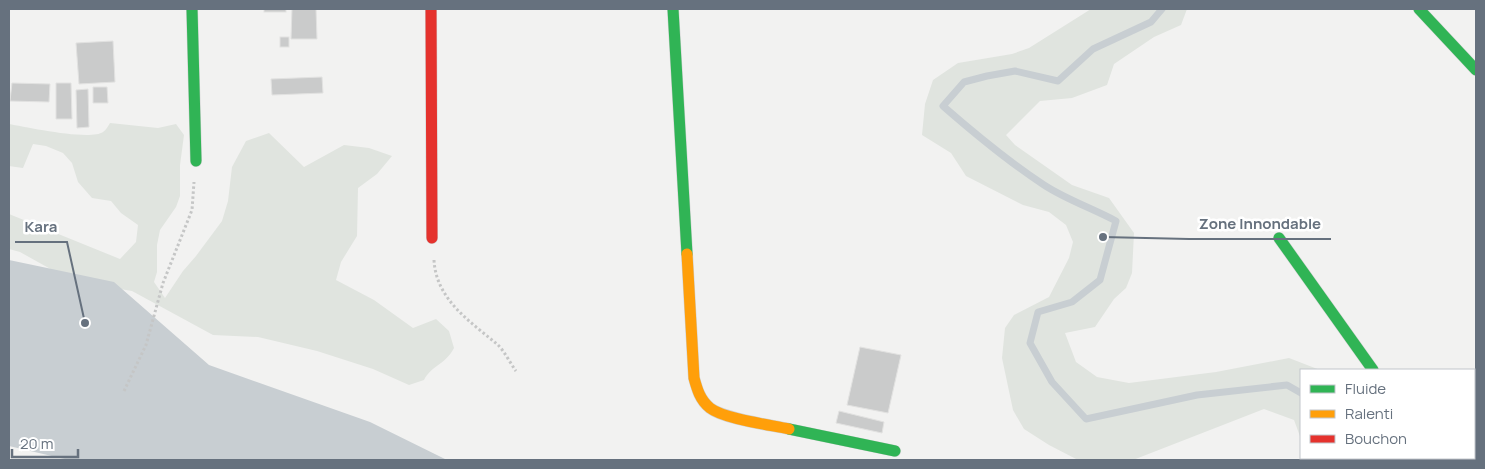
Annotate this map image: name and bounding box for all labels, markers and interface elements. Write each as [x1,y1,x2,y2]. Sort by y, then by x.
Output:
callout: Zone Innondable [1189,209,1331,239]
callout: Kara [15,212,67,242]
text: Zone Innondable [1199,213,1321,234]
text: Kara [25,216,57,237]
legend [1300,369,1475,459]
text: Fluide [1345,378,1386,399]
text: Ralenti [1345,403,1393,424]
scale bar [12,426,79,458]
text: Bouchon [1345,428,1407,449]
text: 20 m [20,433,53,454]

